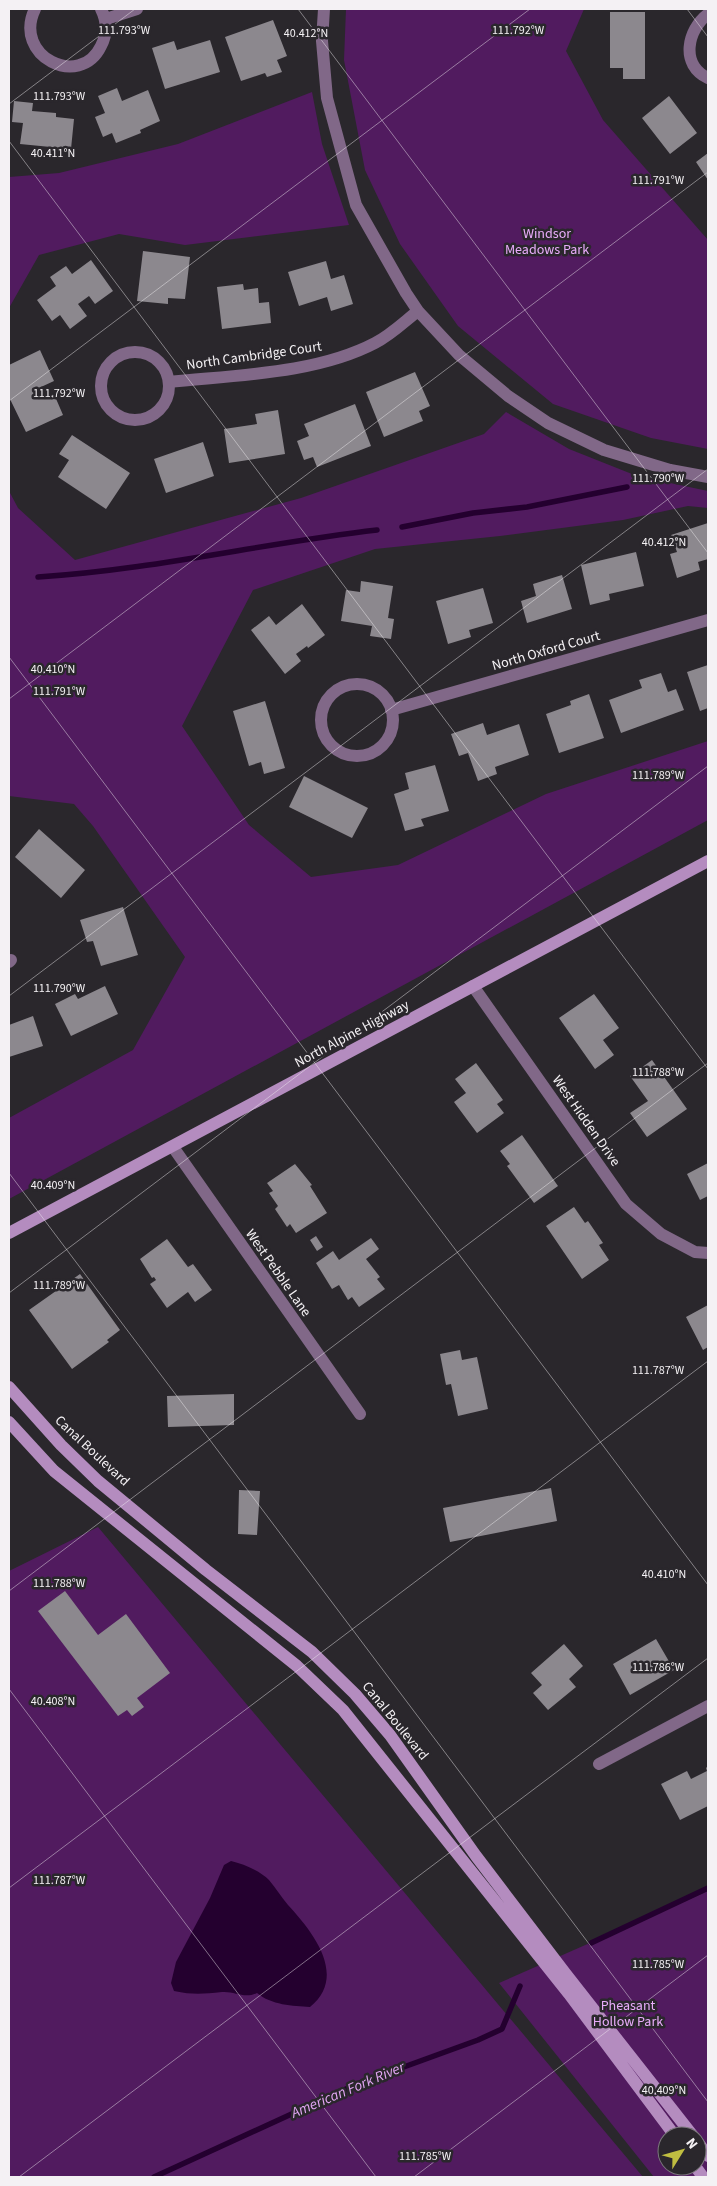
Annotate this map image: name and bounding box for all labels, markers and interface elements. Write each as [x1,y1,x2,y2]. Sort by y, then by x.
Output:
text: 111.793°W [98,22,151,39]
text: 111.792°W [492,22,545,39]
text: 40.412°N [284,25,328,42]
text: 111.793°W [33,88,86,105]
text: 40.411°N [31,145,75,162]
text: 111.791°W [632,172,685,189]
park label: Windsor Meadows Park [505,224,589,260]
street label: North Cambridge Court [185,337,323,375]
text: 111.792°W [33,385,86,402]
text: 111.790°W [632,470,685,487]
text: 40.412°N [642,534,686,551]
street label: North Oxford Court [490,626,603,676]
text: 40.410°N [31,661,75,678]
text: 111.791°W [33,683,86,700]
text: 111.789°W [632,767,685,784]
text: 111.790°W [33,980,86,997]
street label: North Alpine Highway [291,995,413,1073]
text: 111.788°W [632,1064,685,1081]
street label: West Hidden Drive [547,1071,625,1171]
text: 40.409°N [31,1177,75,1194]
street label: West Pebble Lane [240,1225,316,1321]
text: 111.789°W [33,1277,86,1294]
text: 111.787°W [632,1362,685,1379]
street label: Canal Boulevard [50,1411,134,1491]
text: 40.410°N [642,1566,686,1583]
text: 111.788°W [33,1575,86,1592]
text: 111.786°W [632,1659,685,1676]
street label: Canal Boulevard [357,1677,433,1765]
text: 40.408°N [31,1693,75,1710]
text: 111.787°W [33,1872,86,1889]
text: 111.785°W [632,1956,685,1973]
park label: Pheasant Hollow Park [593,1996,663,2032]
water label: American Fork River [287,2056,409,2124]
text: 40.409°N [642,2082,686,2099]
north arrow [657,2126,707,2176]
text: N [681,2134,702,2154]
text: 111.785°W [399,2148,452,2165]

